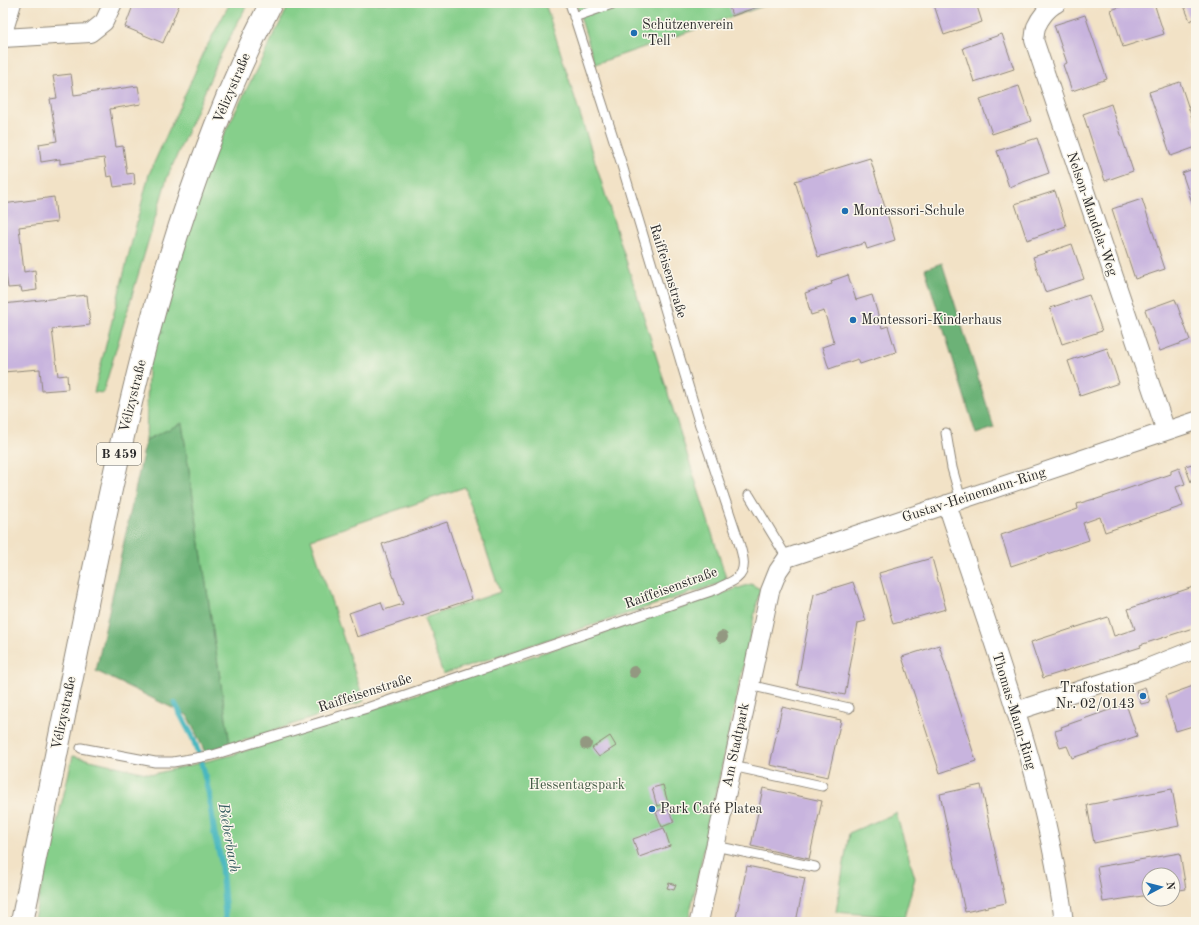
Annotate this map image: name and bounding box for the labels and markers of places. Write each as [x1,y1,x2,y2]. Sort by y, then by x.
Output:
place label: Schützenverein "Tell" [642,18,734,48]
marker: Schützenverein "Tell" [629,28,639,38]
place label: Montessori-Schule [853,204,964,218]
marker: Montessori-Schule [840,206,850,216]
place label: Montessori-Kinderhaus [861,313,1002,327]
marker: Montessori-Kinderhaus [848,315,858,325]
place label: Trafostation Nr. 02/0143 [1056,681,1135,711]
marker: Trafostation Nr. 02/0143 [1138,691,1148,701]
place label: Park Café Platea [660,802,763,816]
marker: Park Café Platea [647,804,657,814]

